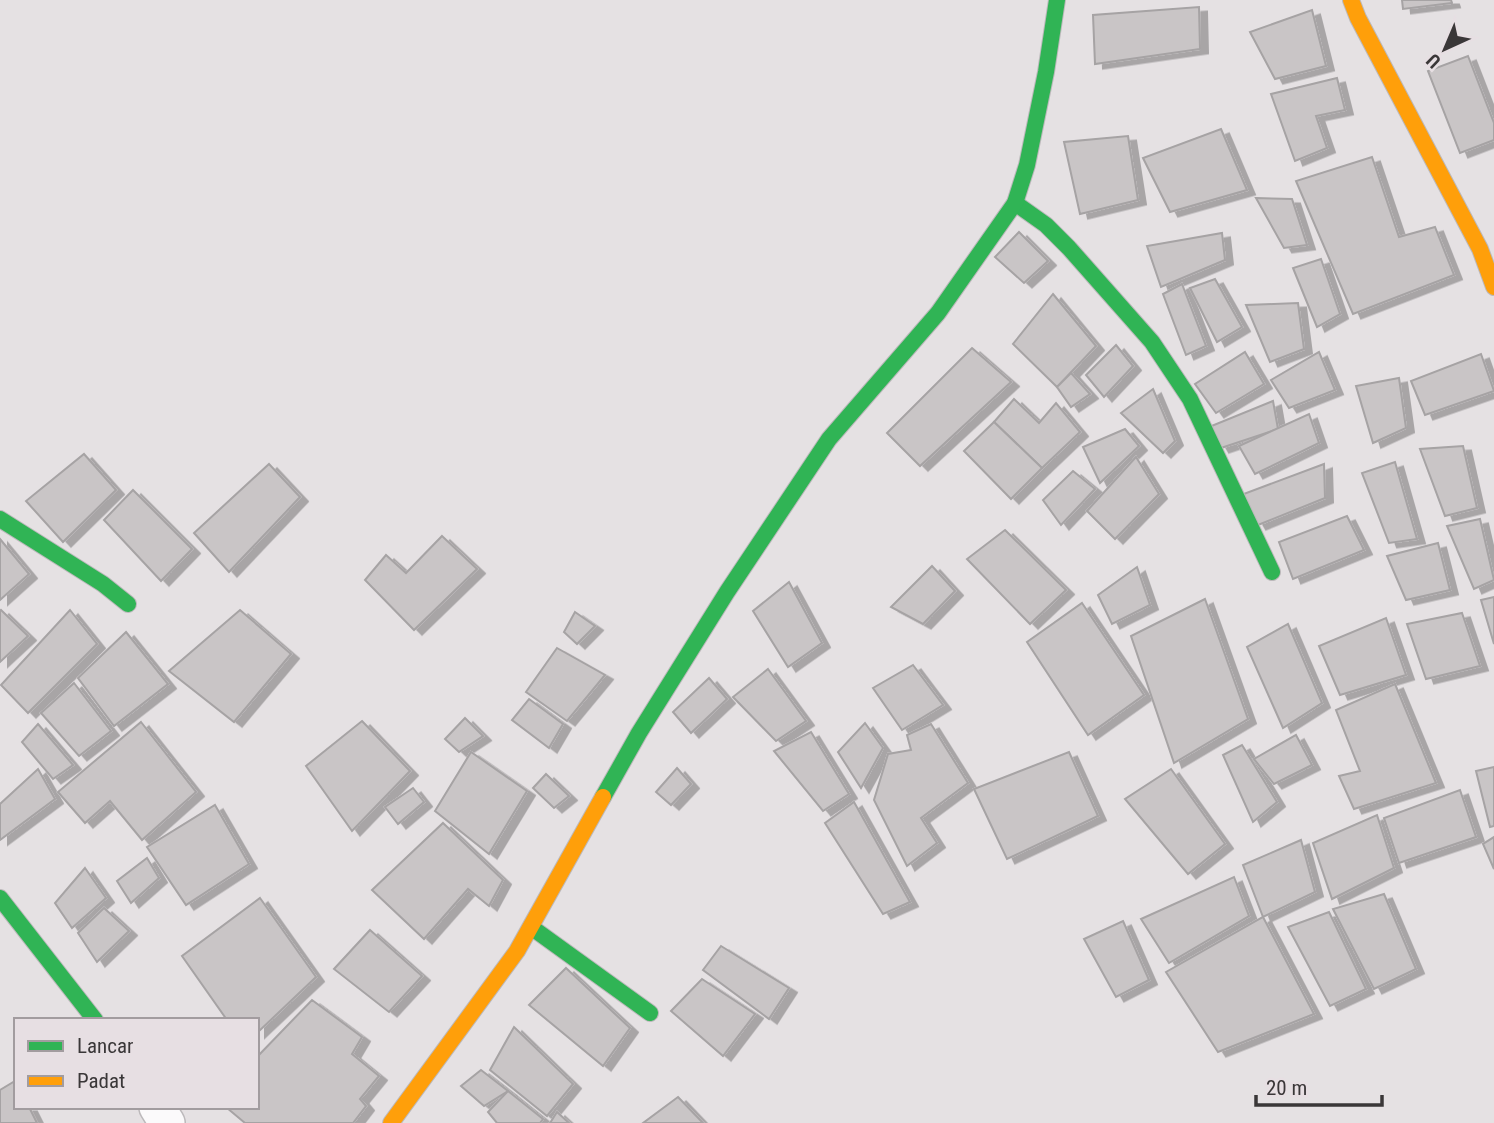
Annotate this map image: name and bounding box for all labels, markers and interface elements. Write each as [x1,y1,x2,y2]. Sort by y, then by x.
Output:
north arrow [1410,14,1480,84]
text: U [1422,49,1445,73]
legend [14,1018,259,1109]
text: Lancar [77,1034,133,1058]
scale bar [1256,1064,1382,1108]
text: Padat [77,1069,125,1093]
text: 20 m [1266,1076,1307,1100]

